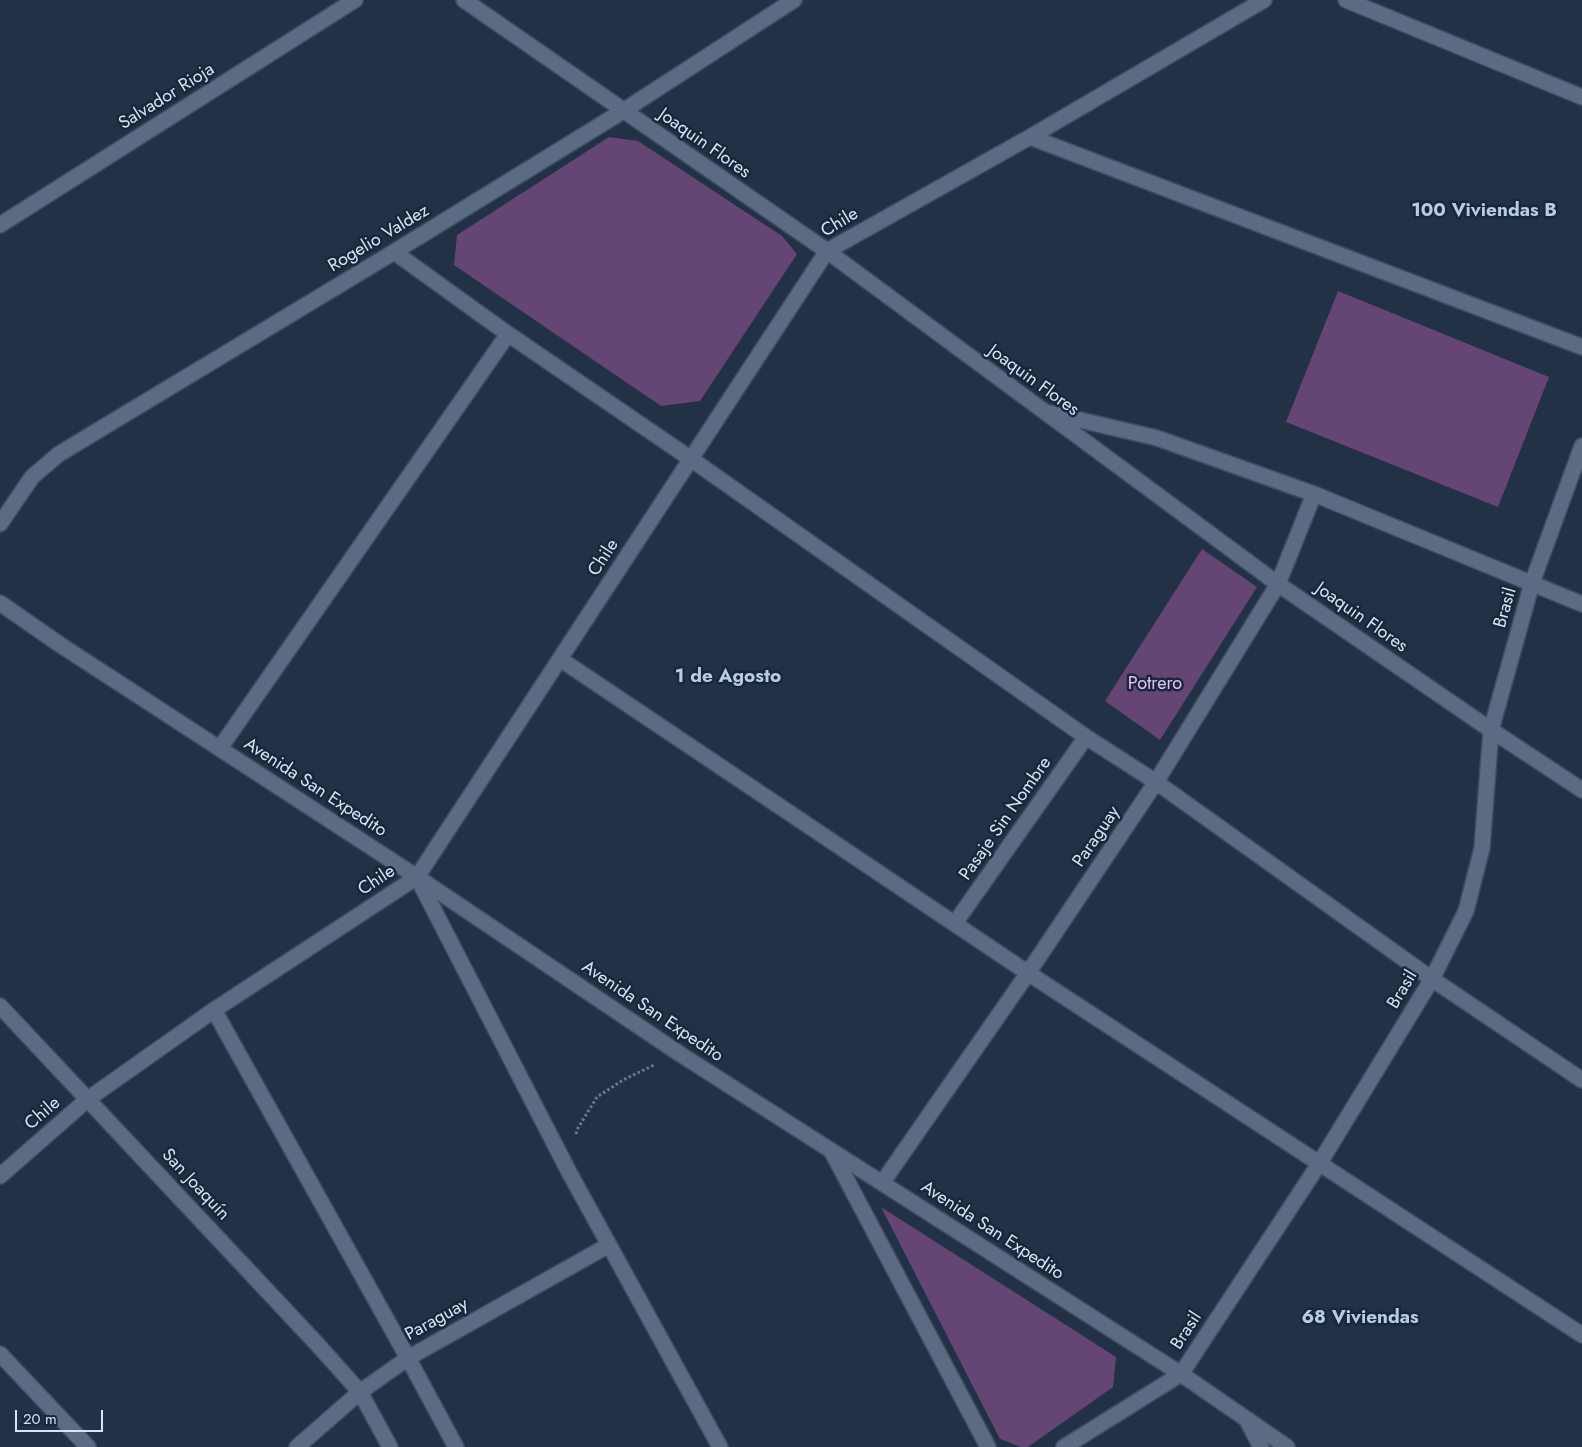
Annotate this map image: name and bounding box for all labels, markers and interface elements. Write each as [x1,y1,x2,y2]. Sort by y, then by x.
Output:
street label: Salvador Rioja [115,59,219,135]
street label: Joaquin Flores [654,104,754,184]
street label: Rogelio Valdez [325,200,433,278]
district label: 100 Viviendas B [1411,200,1557,222]
street label: Chile [817,203,863,243]
street label: Joaquin Flores [983,341,1083,421]
street label: Chile [584,535,624,581]
street label: Joaquin Flores [1311,578,1411,658]
street label: Brasil [1490,585,1522,631]
district label: 1 de Agosto [675,666,781,688]
park label: Potrero [1128,674,1182,696]
street label: Avenida San Expedito [240,734,390,842]
street label: Pasaje Sin Nombre [955,753,1057,885]
street label: Paraguay [1069,802,1125,872]
street label: Chile [354,861,400,901]
street label: Avenida San Expedito [577,957,727,1067]
street label: Brasil [1383,967,1423,1013]
street label: Chile [21,1093,65,1135]
street label: San Joaquín [156,1145,234,1225]
street label: Avenida San Expedito [917,1177,1067,1285]
street label: Paraguay [402,1294,472,1346]
district label: 68 Viviendas [1301,1307,1419,1329]
street label: Brasil [1167,1308,1207,1354]
scale bar [18,1400,105,1432]
text: 20 m [23,1408,57,1430]

